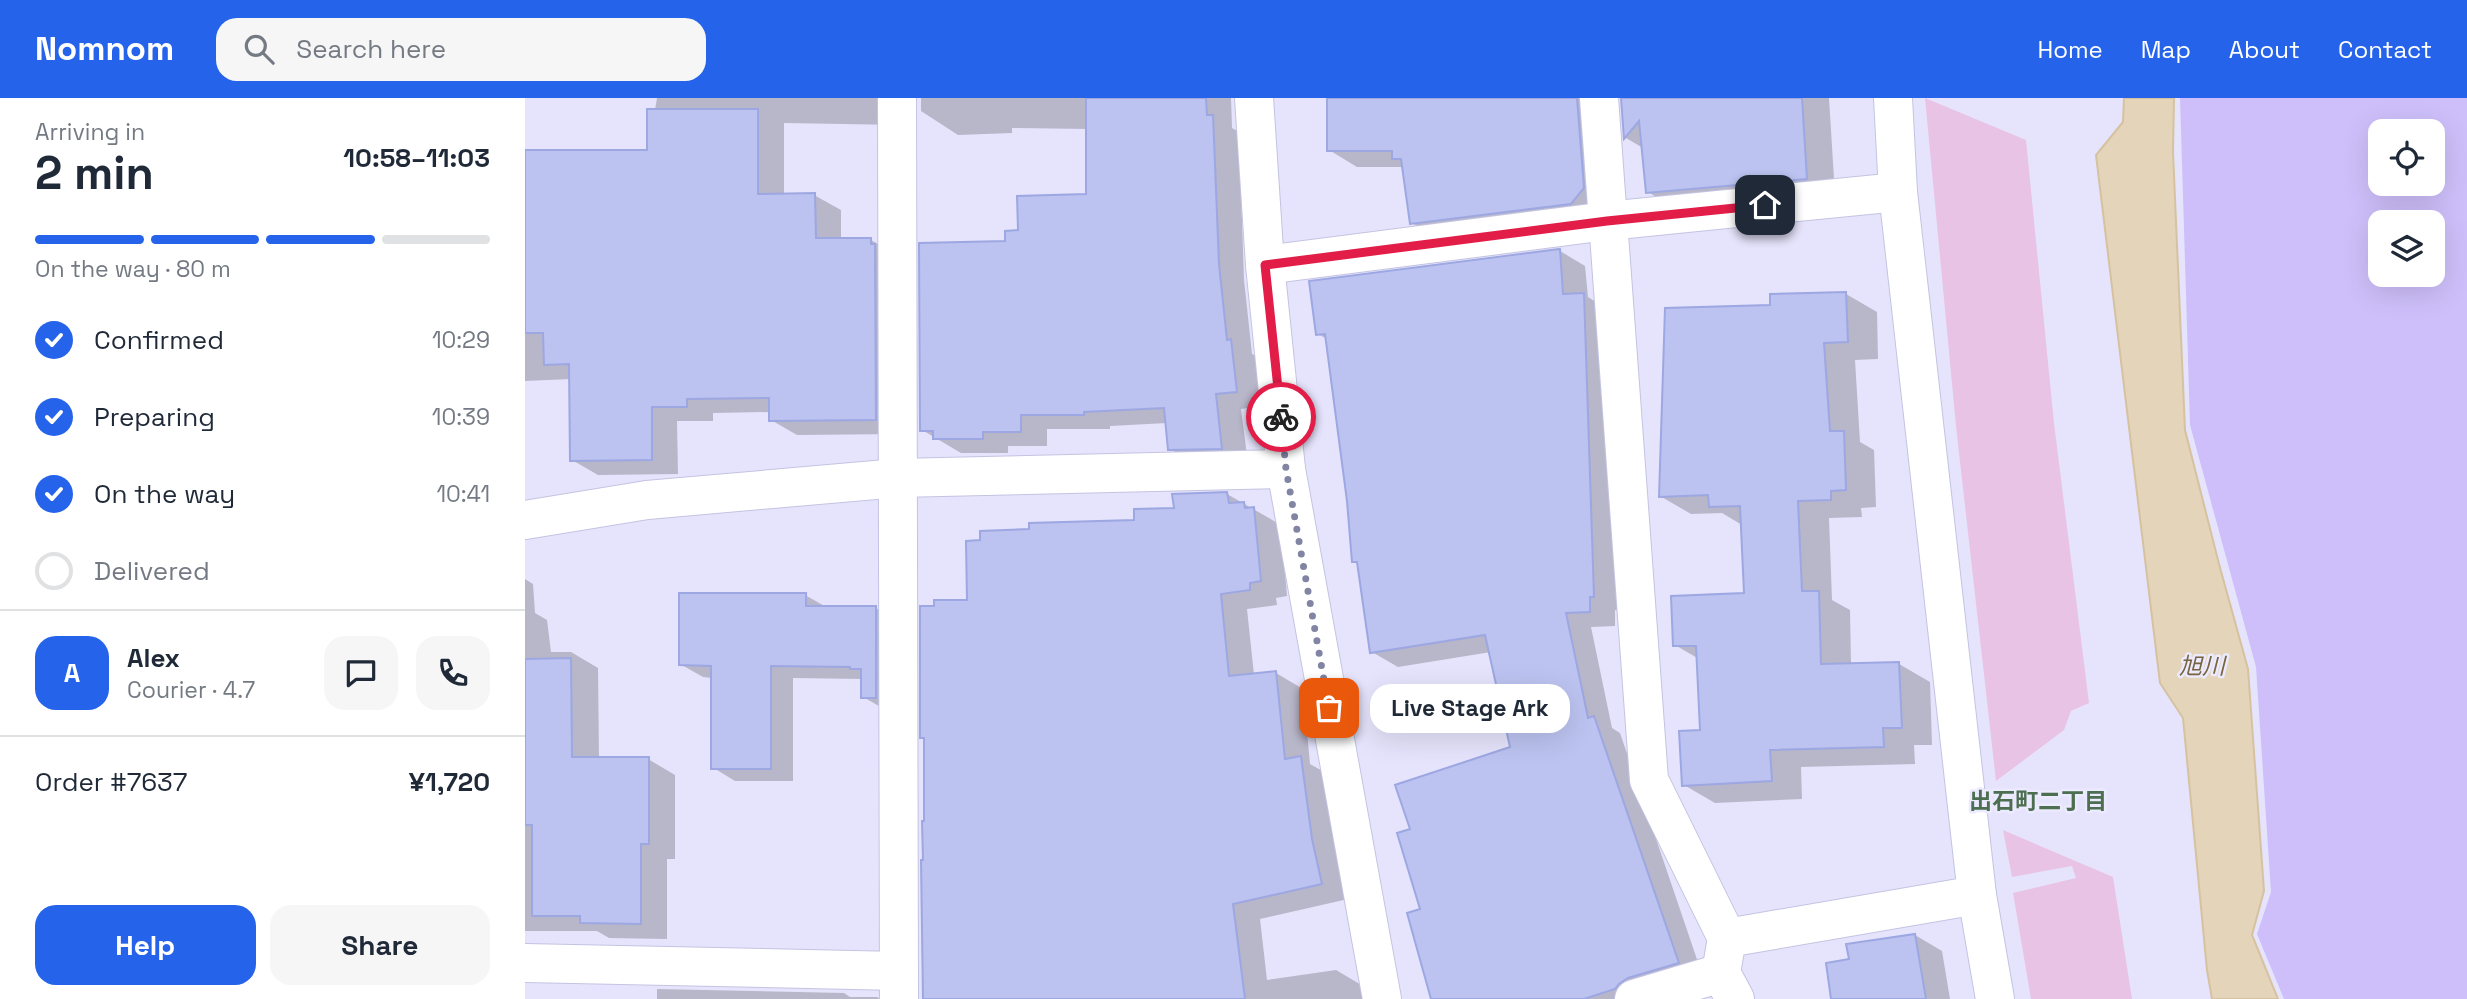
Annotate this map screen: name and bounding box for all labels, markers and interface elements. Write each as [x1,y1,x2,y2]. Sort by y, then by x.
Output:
search box [216,18,706,81]
text: Nomnom [35,28,174,70]
icon: search [240,30,278,68]
text: Search here [296,32,446,66]
text: Home [2037,34,2103,65]
text: Map [2141,34,2191,65]
text: About [2229,34,2300,65]
text: Contact [2338,34,2432,65]
text: Arriving in [35,117,145,147]
map controls [2368,119,2445,287]
button: locate [2368,119,2445,196]
text: 10:58–11:03 [343,141,490,175]
text: 2 min [35,144,154,202]
pin [1735,175,1795,235]
icon: home [1746,186,1784,224]
button: layers [2368,210,2445,287]
text: On the way · 80 m [35,254,231,284]
icon: check [35,321,73,359]
text: Confirmed [94,323,224,357]
text: 10:29 [432,325,490,355]
courier [1246,382,1316,452]
icon: check [35,398,73,436]
icon: bike [1262,398,1300,436]
text: Preparing [94,400,215,434]
text: 10:39 [432,402,490,432]
icon: check [35,475,73,513]
text: On the way [94,477,235,511]
text: 10:41 [436,479,490,509]
text: Delivered [94,554,210,588]
button: chat [324,636,398,710]
button: phone [416,636,490,710]
text: Alex [127,641,180,675]
water label: 旭川 [2179,651,2228,681]
text: A [64,656,80,690]
text: Courier · 4.7 [127,675,255,705]
pin [1299,678,1359,738]
callout: Live Stage Ark [1371,684,1571,732]
icon: bag [1310,689,1348,727]
text: Live Stage Ark [1391,693,1549,723]
text: Order #7637 [35,765,187,799]
text: ¥1,720 [409,765,490,799]
district label: 出石町二丁目 [1969,786,2107,816]
button: Help [35,905,256,985]
button: Share [270,905,490,985]

